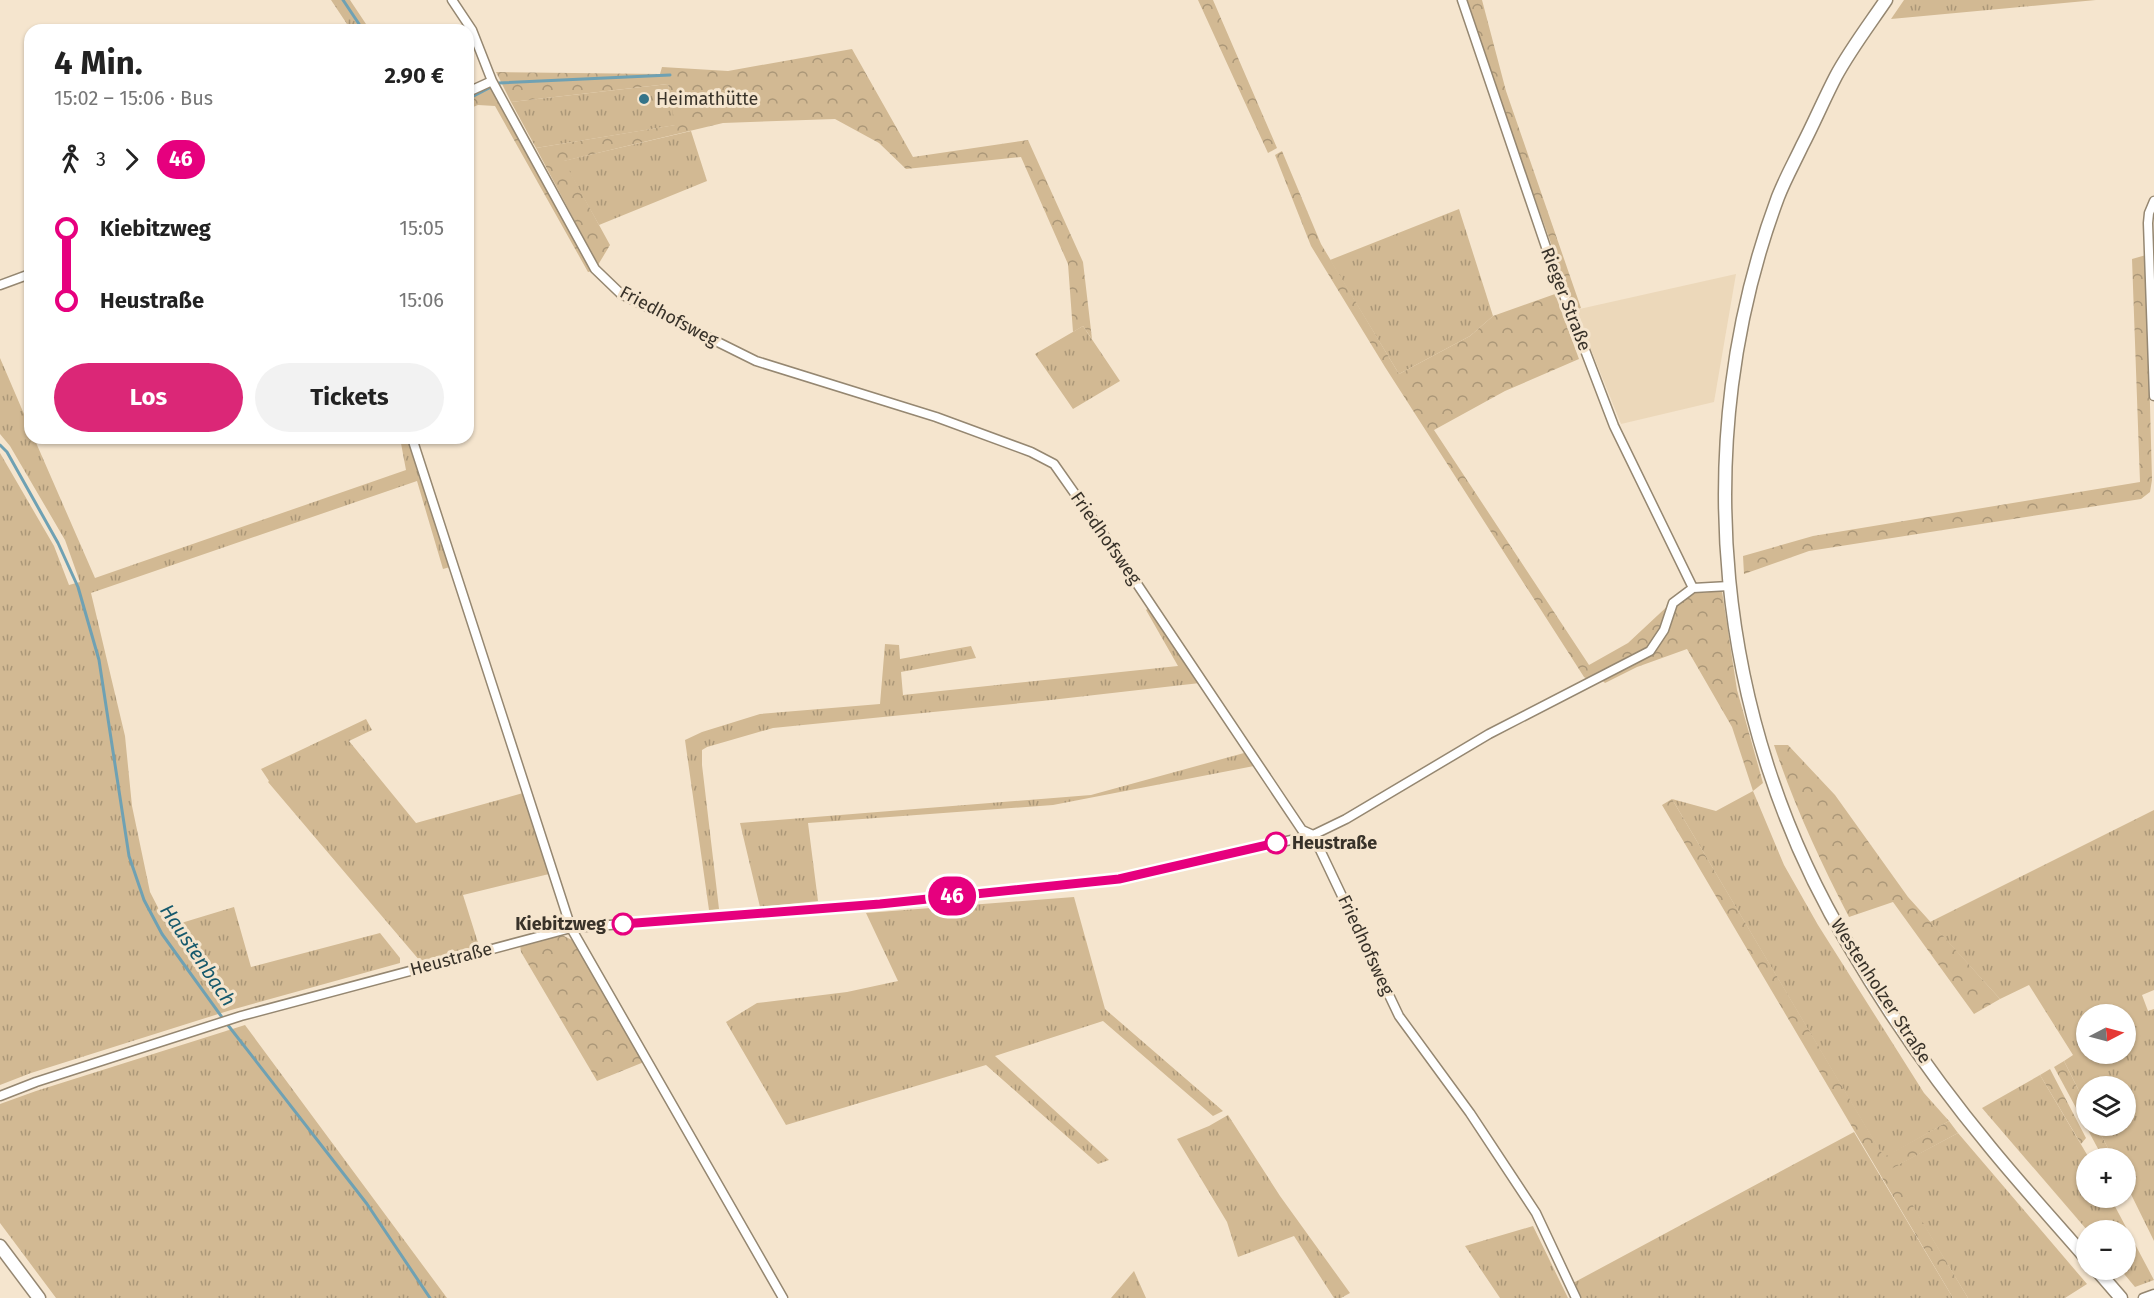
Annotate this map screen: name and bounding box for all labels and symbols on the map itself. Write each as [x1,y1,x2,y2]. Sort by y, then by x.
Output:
place label: Heimathütte [656,88,758,110]
marker: Heimathütte [637,92,651,106]
street label: Rieger Straße [1536,244,1596,354]
street label: Friedhofsweg [616,281,722,351]
street label: Friedhofsweg [1066,487,1146,589]
marker: Heustraße [1265,832,1287,854]
place label: Heustraße [1292,832,1377,854]
line badge: 46 [925,876,979,916]
street label: Friedhofsweg [1333,891,1399,999]
water label: Haustenbach [155,899,241,1011]
place label: Kiebitzweg [515,913,606,935]
marker: Kiebitzweg [612,913,634,935]
street label: Westenholzer Straße [1826,914,1936,1068]
street label: Heustraße [408,938,494,980]
north arrow [2076,1004,2136,1064]

